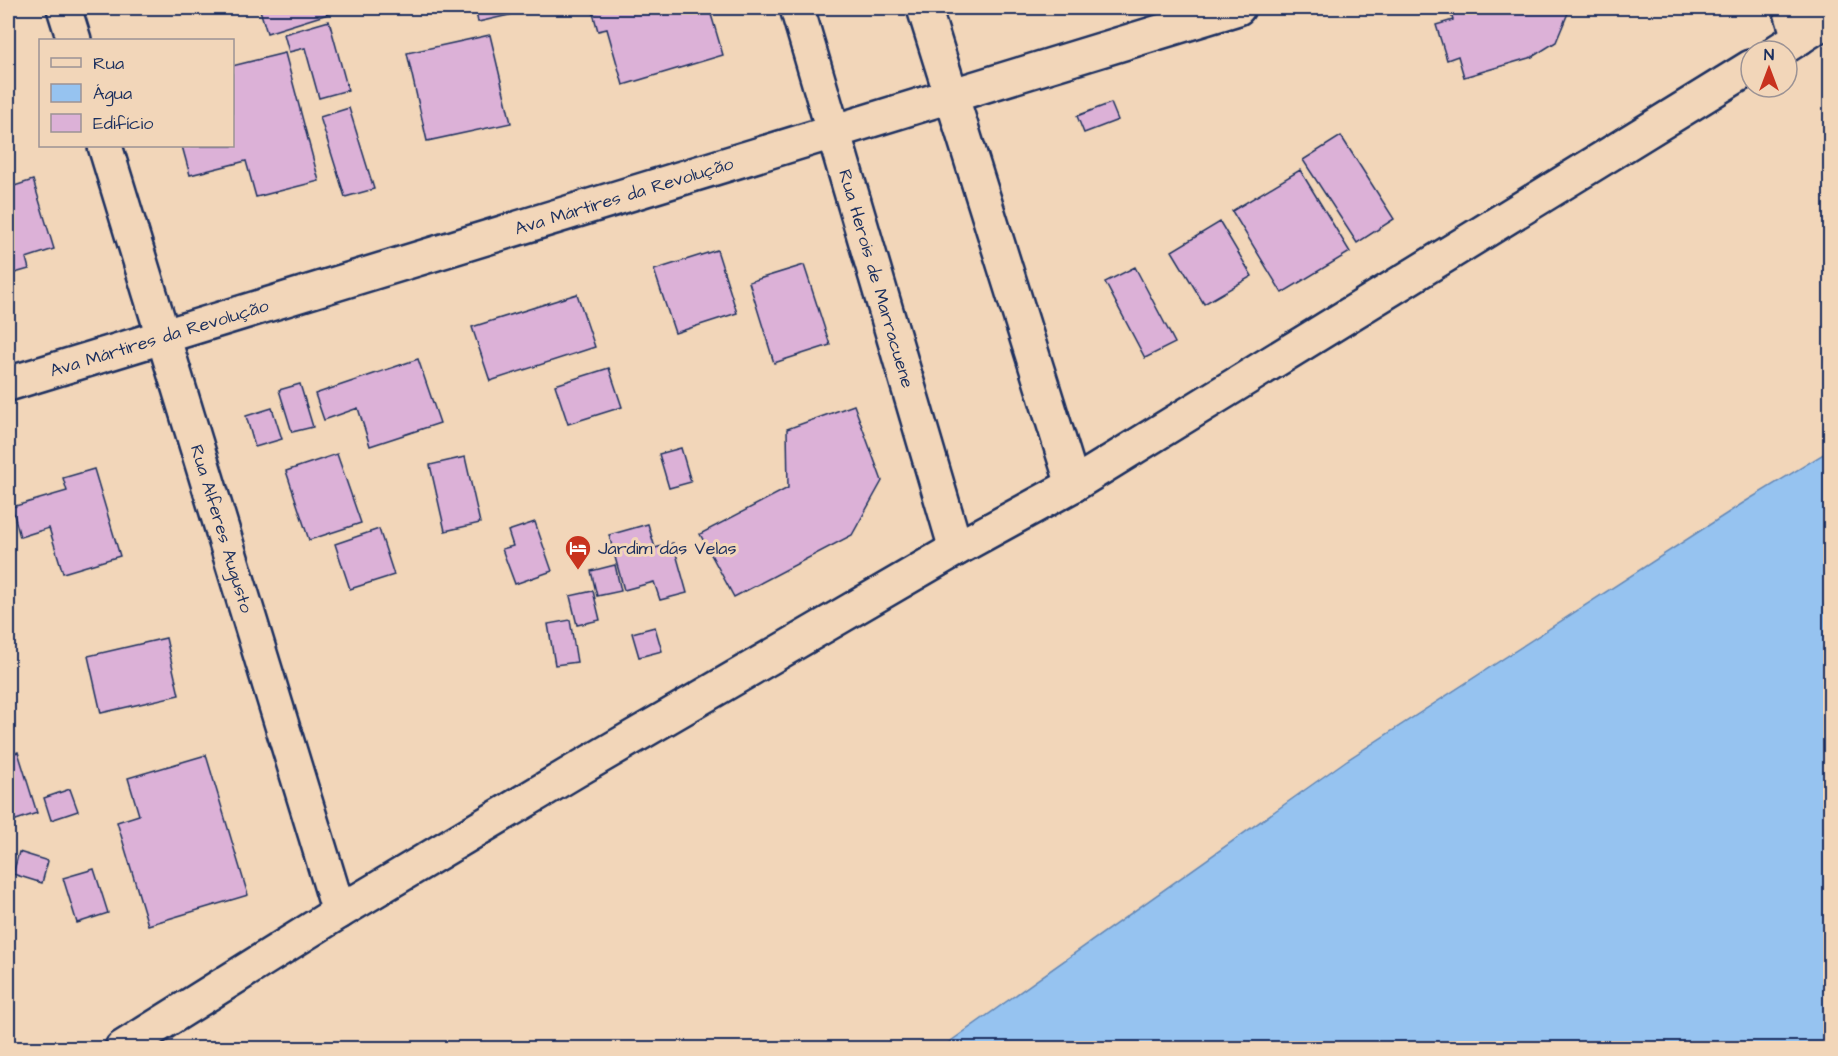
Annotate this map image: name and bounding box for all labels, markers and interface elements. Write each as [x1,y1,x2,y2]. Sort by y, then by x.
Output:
legend [39,39,234,147]
north arrow [1739,39,1799,99]
text: N [1764,44,1774,66]
text: Rua [93,51,124,76]
text: Água [93,81,132,107]
text: Edifício [93,111,153,136]
street label: Ava Mártires da Revolução [512,151,736,241]
street label: Rua Herois de Marracuene [832,167,920,391]
street label: Ava Mártires da Revolução [47,293,272,384]
street label: Rua Alferes Augusto [184,442,259,616]
hotel icon: Jardim das Velas [563,533,593,571]
place label: Jardim das Velas [598,536,736,561]

